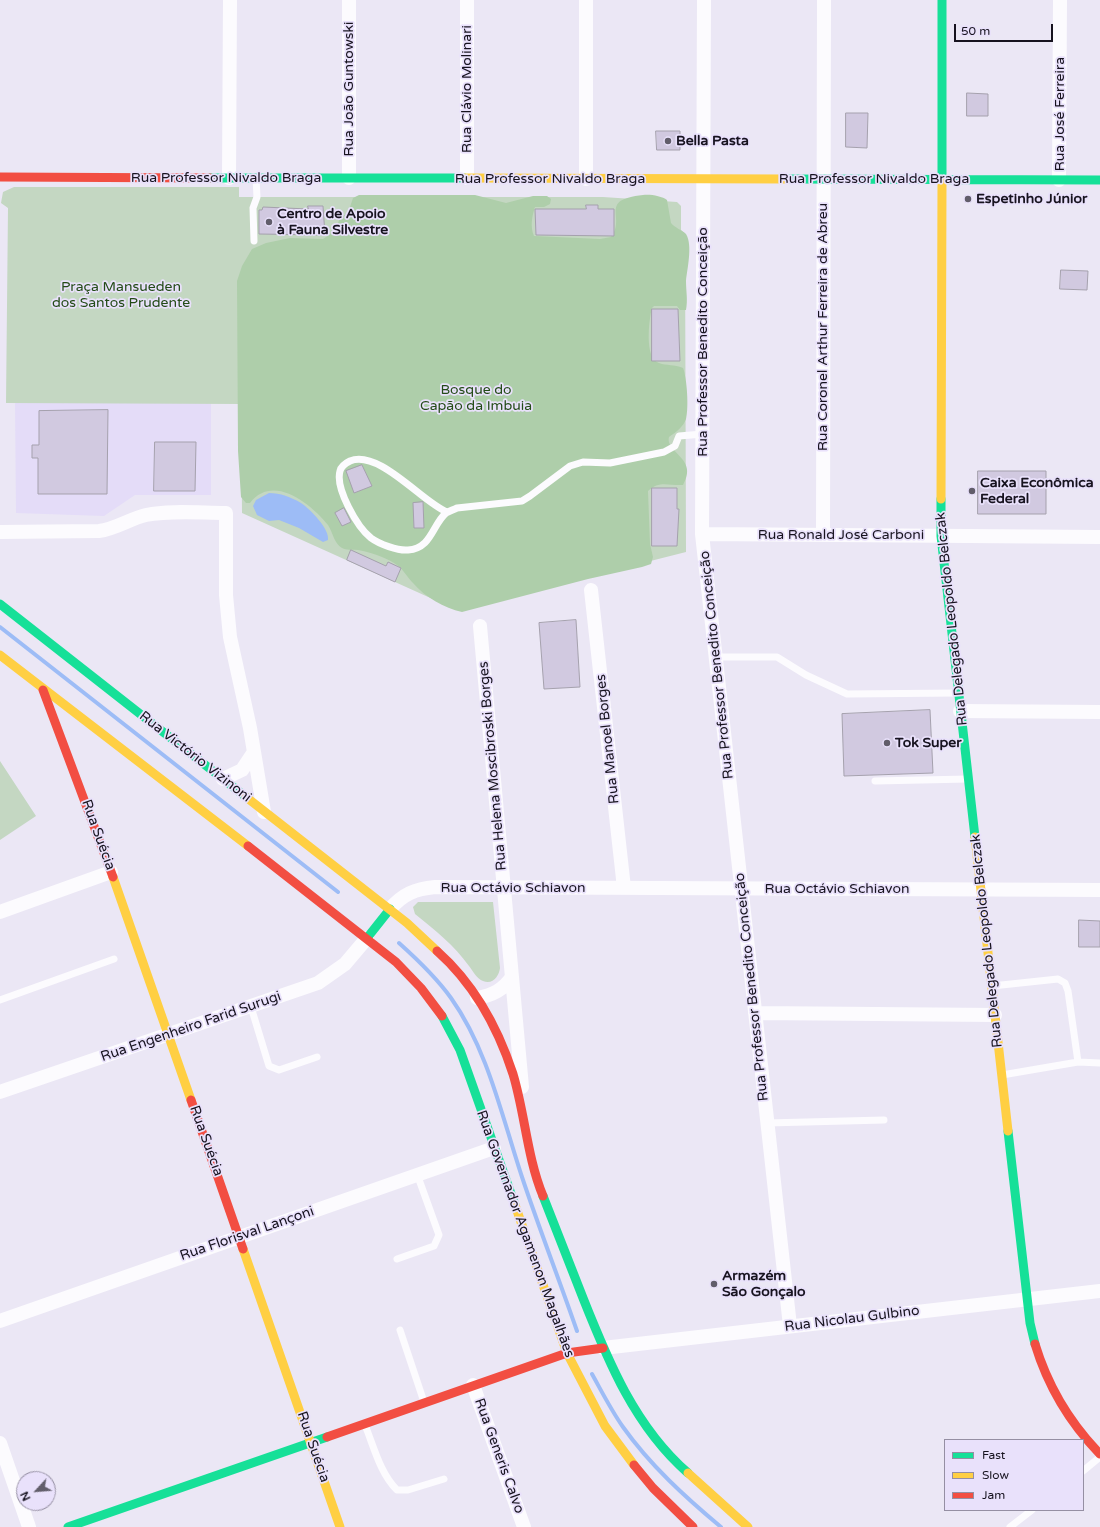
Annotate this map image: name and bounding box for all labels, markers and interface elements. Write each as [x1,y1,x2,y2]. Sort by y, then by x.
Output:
scale bar [956,16,1055,42]
street label: Rua João Guntowski [341,21,357,157]
text: 50 m [961,24,990,38]
street label: Rua Clávio Molinari [459,25,475,153]
street label: Rua José Ferreira [1052,57,1068,171]
place label: Bella Pasta [676,133,749,149]
marker: Bella Pasta [663,136,673,146]
street label: Rua Professor Nivaldo Braga [131,170,321,186]
street label: Rua Professor Nivaldo Braga [455,171,645,187]
street label: Rua Professor Nivaldo Braga [779,171,969,187]
place label: Espetinho Júnior [976,191,1087,207]
marker: Espetinho Júnior [963,194,973,204]
street label: Rua Coronel Arthur Ferreira de Abreu [815,203,831,451]
place label: Centro de Apoio à Fauna Silvestre [277,206,388,238]
marker: Centro de Apoio à Fauna Silvestre [264,217,274,227]
street label: Rua Professor Benedito Conceição [695,227,711,457]
park label: Praça Mansueden dos Santos Prudente [52,279,190,312]
park label: Bosque do Capão da Imbuia [420,382,532,414]
place label: Caixa Econômica Federal [980,475,1094,508]
marker: Caixa Econômica Federal [967,486,977,496]
street label: Rua Delegado Leopoldo Belczak [932,511,972,727]
street label: Rua Ronald José Carboni [758,527,924,543]
street label: Rua Professor Benedito Conceição [697,550,737,780]
street label: Rua Helena Moscibroski Borges [475,661,511,871]
street label: Rua Manoel Borges [593,673,623,805]
street label: Rua Victório Vizinoni [136,708,254,806]
place label: Tok Super [895,735,962,751]
marker: Tok Super [882,738,892,748]
street label: Rua Suécia [77,797,119,873]
street label: Rua Delegado Leopoldo Belczak [967,833,1007,1049]
street label: Rua Professor Benedito Conceição [732,872,772,1102]
street label: Rua Octávio Schiavon [441,880,585,896]
street label: Rua Octávio Schiavon [765,881,909,897]
street label: Rua Engenheiro Farid Surugi [99,988,283,1066]
street label: Rua Suécia [185,1103,227,1179]
street label: Rua Governador Agamenon Magalhães [472,1108,578,1360]
street label: Rua Florisval Lançoni [178,1203,316,1265]
place label: Armazém São Gonçalo [722,1268,806,1300]
marker: Armazém São Gonçalo [709,1279,719,1289]
street label: Rua Nicolau Gulbino [784,1302,920,1336]
street label: Rua Generis Calvo [470,1396,528,1516]
street label: Rua Suécia [293,1409,333,1485]
legend [944,1439,1084,1511]
text: Fast [982,1448,1005,1462]
text: Slow [982,1468,1009,1482]
north arrow [16,1471,56,1511]
text: Jam [982,1488,1005,1502]
text: N [18,1489,33,1503]

